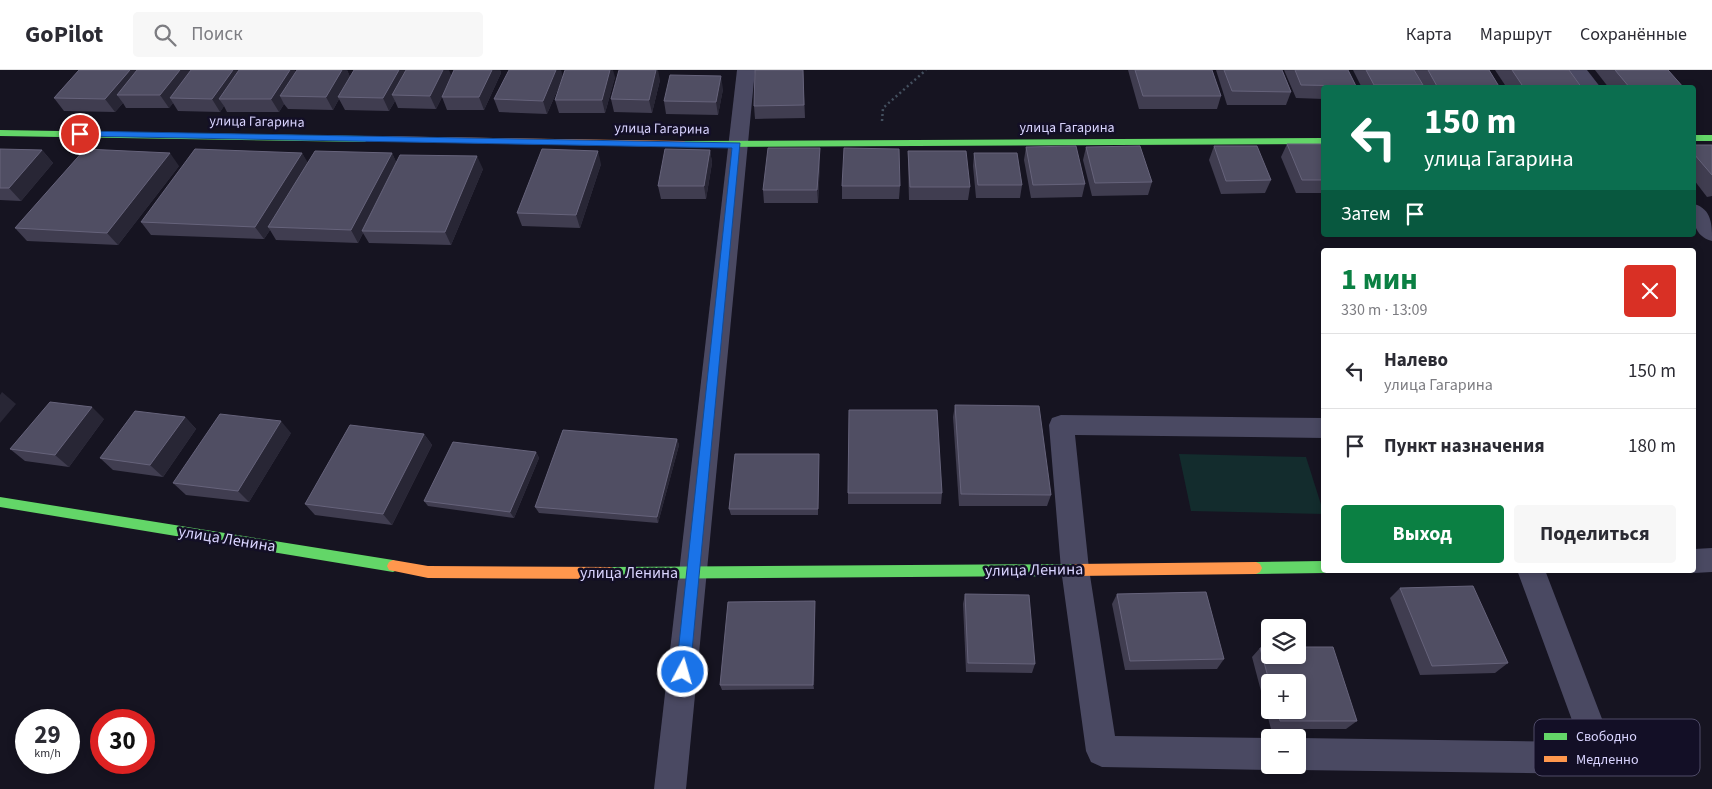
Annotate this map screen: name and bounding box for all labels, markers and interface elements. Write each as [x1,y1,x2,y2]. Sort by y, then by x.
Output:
search box [133,12,483,57]
text: GoPilot [25,17,103,52]
icon: search [151,21,179,49]
text: Поиск [191,21,243,48]
text: Карта [1406,22,1452,47]
text: Маршрут [1480,22,1552,47]
text: Сохранённые [1580,22,1687,47]
text: 150 m [1424,97,1516,147]
icon: left [1341,105,1406,170]
street label: улица Гагарина [209,111,305,133]
pin [59,113,101,155]
street label: улица Гагарина [614,118,710,140]
street label: улица Гагарина [1019,118,1115,138]
icon: arrive [66,120,94,148]
text: улица Гагарина [1424,143,1574,175]
icon: arrive [1401,200,1429,228]
text: Затем [1341,201,1391,228]
text: 1 мин [1341,258,1418,301]
button: close [1624,265,1676,317]
text: 330 m · 13:09 [1341,299,1428,321]
text: Налево [1384,347,1448,374]
icon: left [1341,357,1369,385]
text: 150 m [1628,358,1676,385]
text: улица Гагарина [1384,374,1493,396]
icon: arrive [1341,432,1369,460]
text: Пункт назначения [1384,433,1545,460]
text: 180 m [1628,433,1676,460]
button: Выход [1341,505,1504,563]
button: Поделиться [1514,505,1676,563]
street label: улица Ленина [177,520,277,558]
street label: улица Ленина [985,558,1083,582]
street label: улица Ленина [580,562,678,584]
map controls [1261,619,1306,774]
button: layers [1261,619,1306,664]
position arrow [656,645,708,697]
button: + [1261,674,1306,719]
speed limit sign: 30 [90,709,155,774]
text: 29 [34,717,61,753]
legend [1534,719,1700,776]
text: Свободно [1576,727,1637,747]
button: − [1261,729,1306,774]
text: km/h [34,745,61,762]
text: Медленно [1576,750,1639,770]

